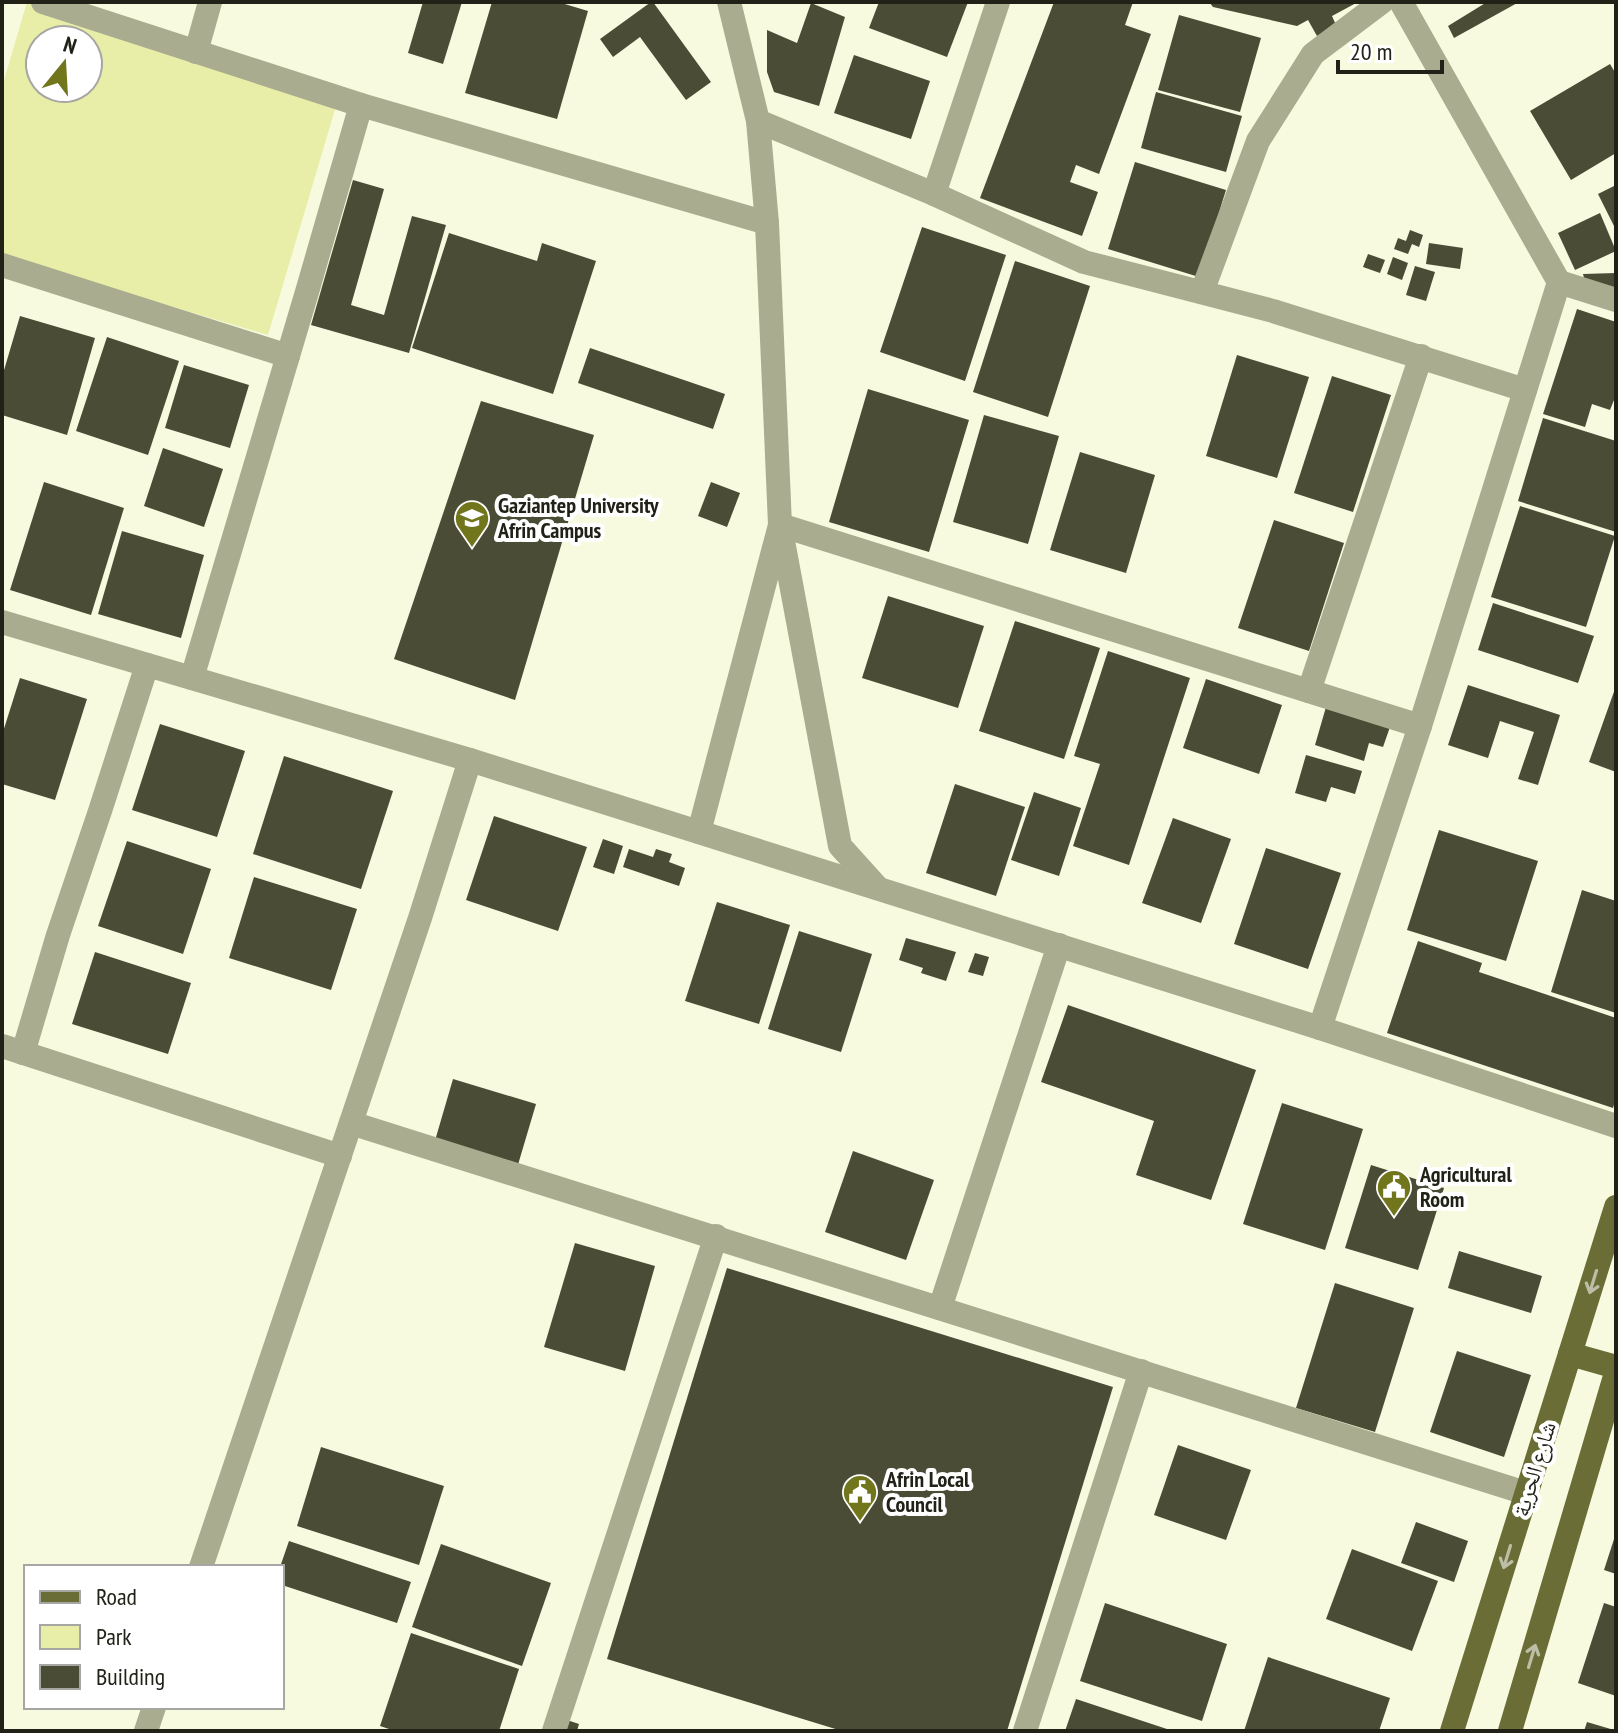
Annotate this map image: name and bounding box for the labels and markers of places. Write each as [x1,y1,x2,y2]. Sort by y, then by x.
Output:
place label: Gaziantep University Afrin Campus [497,491,660,544]
school or university icon: Gaziantep University Afrin Campus [453,499,491,549]
place label: Agricultural Room [1419,1160,1512,1213]
public building icon: Agricultural Room [1375,1168,1413,1218]
place label: Afrin Local Council [885,1465,970,1518]
public building icon: Afrin Local Council [841,1473,879,1523]

